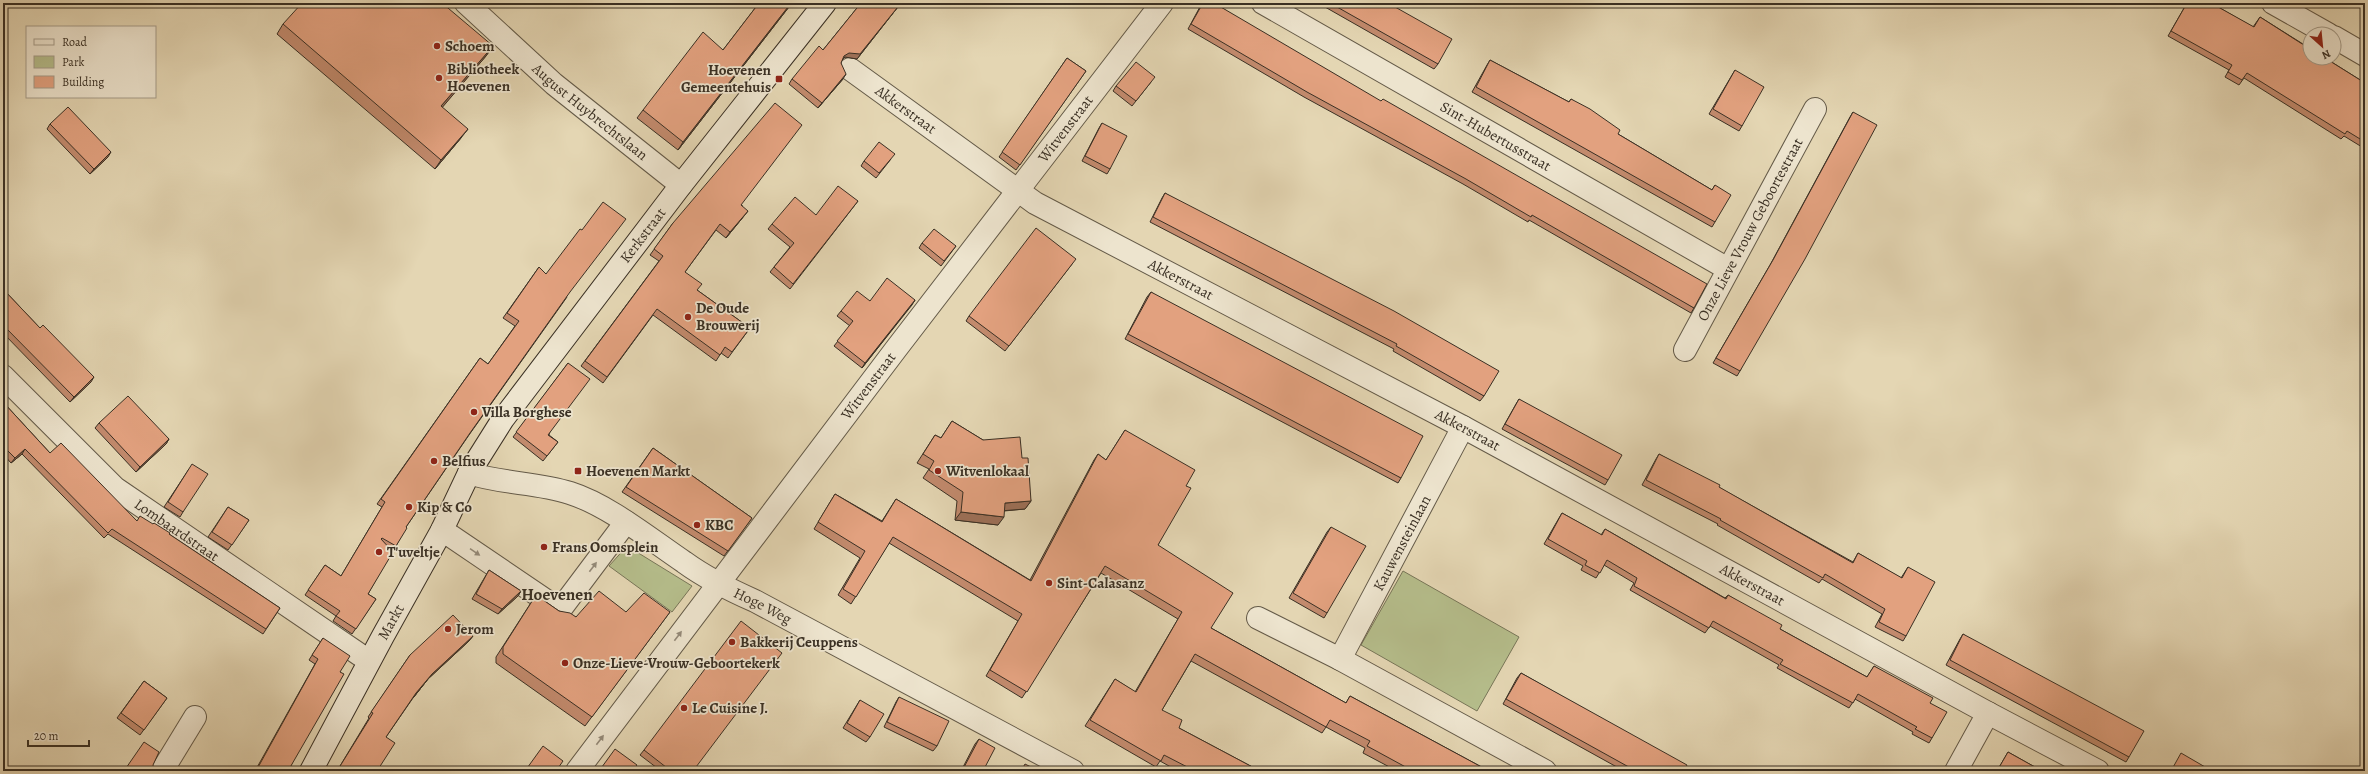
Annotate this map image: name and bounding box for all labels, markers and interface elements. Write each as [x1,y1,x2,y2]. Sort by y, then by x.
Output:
legend [26,26,156,98]
north arrow [2302,26,2342,66]
text: Road [62,34,88,50]
place label: Schoem [445,36,495,56]
marker: Schoem [432,41,442,51]
text: N [2319,46,2333,63]
text: Park [62,54,85,70]
street label: August Huybrechtslaan [527,58,652,165]
place label: Bibliotheek Hoevenen [447,59,519,96]
place label: Hoevenen Gemeentehuis [681,60,772,97]
marker: Bibliotheek Hoevenen [434,73,444,83]
text: Building [62,74,104,90]
marker: Hoevenen Gemeentehuis [774,74,784,84]
street label: Akkerstraat [870,80,941,138]
street label: Witvenstraat [1033,91,1098,167]
street label: Sint-Hubertusstraat [1437,96,1555,176]
street label: Onze Lieve Vrouw Geboortestraat [1692,134,1808,325]
street label: Kerkstraat [615,204,670,267]
street label: Akkerstraat [1144,253,1217,305]
place label: De Oude Brouwerij [696,298,760,335]
marker: De Oude Brouwerij [683,312,693,322]
street label: Witvenstraat [836,348,900,424]
place label: Villa Borghese [481,402,572,422]
street label: Akkerstraat [1431,404,1504,455]
marker: Villa Borghese [469,407,479,417]
place label: Belfius [442,451,486,471]
marker: Belfius [429,456,439,466]
place label: Hoevenen Markt [586,461,690,481]
place label: Witvenlokaal [945,461,1029,481]
marker: Hoevenen Markt [573,466,583,476]
marker: Witvenlokaal [933,466,943,476]
street label: Kauwensteinlaan [1368,492,1436,594]
street label: Lombaardstraat [130,494,223,566]
place label: Kip & Co [417,497,472,517]
marker: Kip & Co [404,502,414,512]
place label: KBC [705,515,734,535]
marker: KBC [692,520,702,530]
place label: Frans Oomsplein [552,537,659,557]
place label: T'uveltje [387,542,440,562]
marker: Frans Oomsplein [539,542,549,552]
marker: T'uveltje [374,547,384,557]
one-way arrow [469,548,480,556]
street label: Akkerstraat [1715,558,1788,610]
one-way arrow [589,561,597,572]
place label: Sint-Calasanz [1057,573,1145,593]
marker: Sint-Calasanz [1044,578,1054,588]
district label: Hoevenen [521,583,593,606]
street label: Hoge Weg [730,583,796,629]
street label: Markt [373,601,409,643]
place label: Jerom [456,619,494,639]
marker: Jerom [443,624,453,634]
one-way arrow [674,630,682,641]
place label: Bakkerij Ceuppens [740,632,858,652]
marker: Bakkerij Ceuppens [727,637,737,647]
place label: Onze-Lieve-Vrouw-Geboortekerk [573,653,780,673]
marker: Onze-Lieve-Vrouw-Geboortekerk [560,658,570,668]
place label: Le Cuisine J. [692,698,768,718]
marker: Le Cuisine J. [679,703,689,713]
scale bar [28,722,89,748]
text: 20 m [34,728,58,744]
one-way arrow [596,734,604,745]

